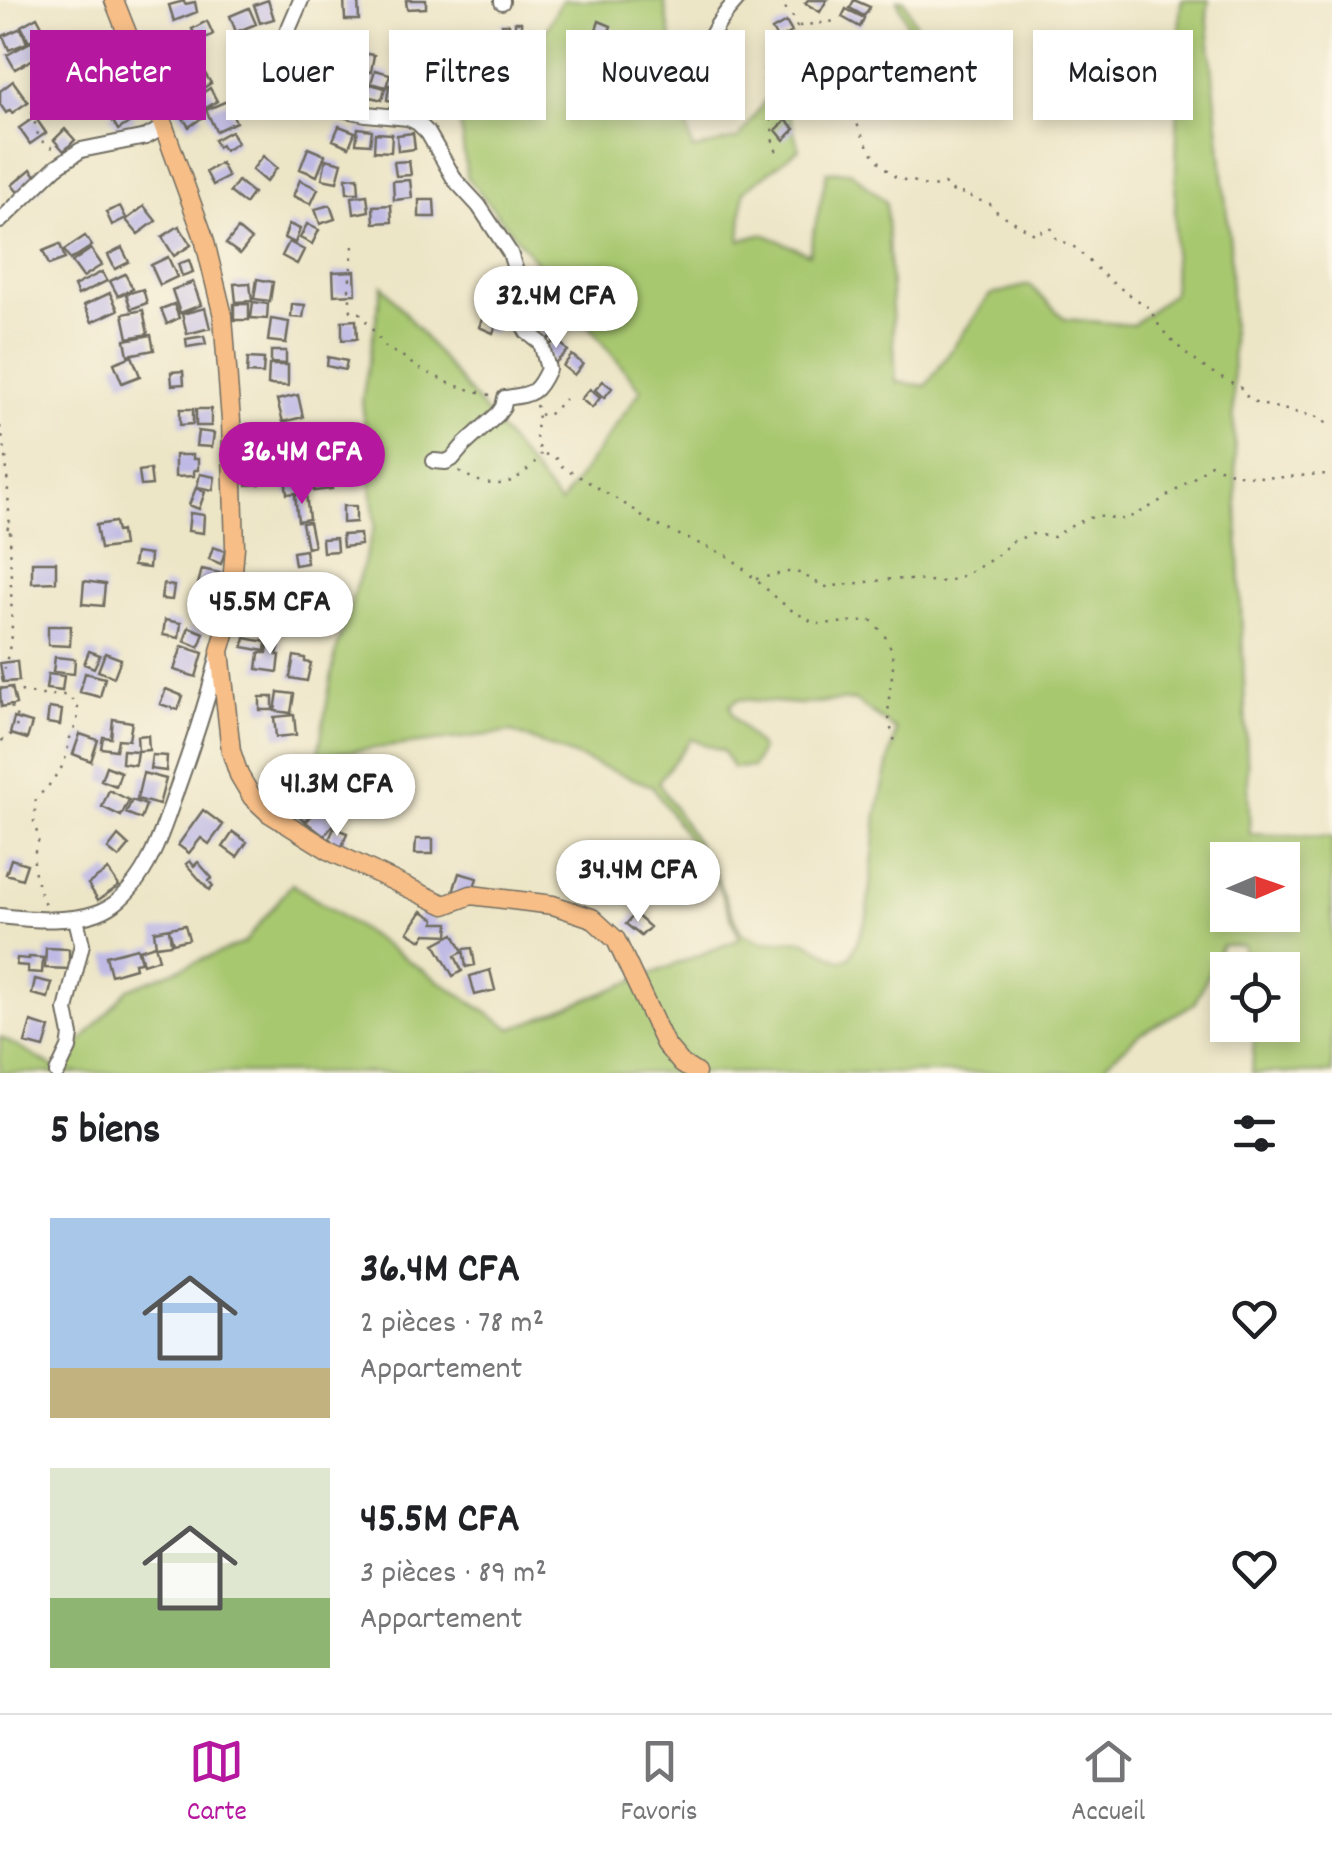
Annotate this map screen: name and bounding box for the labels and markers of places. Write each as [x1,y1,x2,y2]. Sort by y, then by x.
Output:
pin: 32.4M CFA [442,266,670,351]
pin: 36.4M CFA [188,422,416,507]
pin: 45.5M CFA [156,572,384,657]
pin: 41.3M CFA [223,754,451,839]
pin: 34.4M CFA [524,840,752,925]

